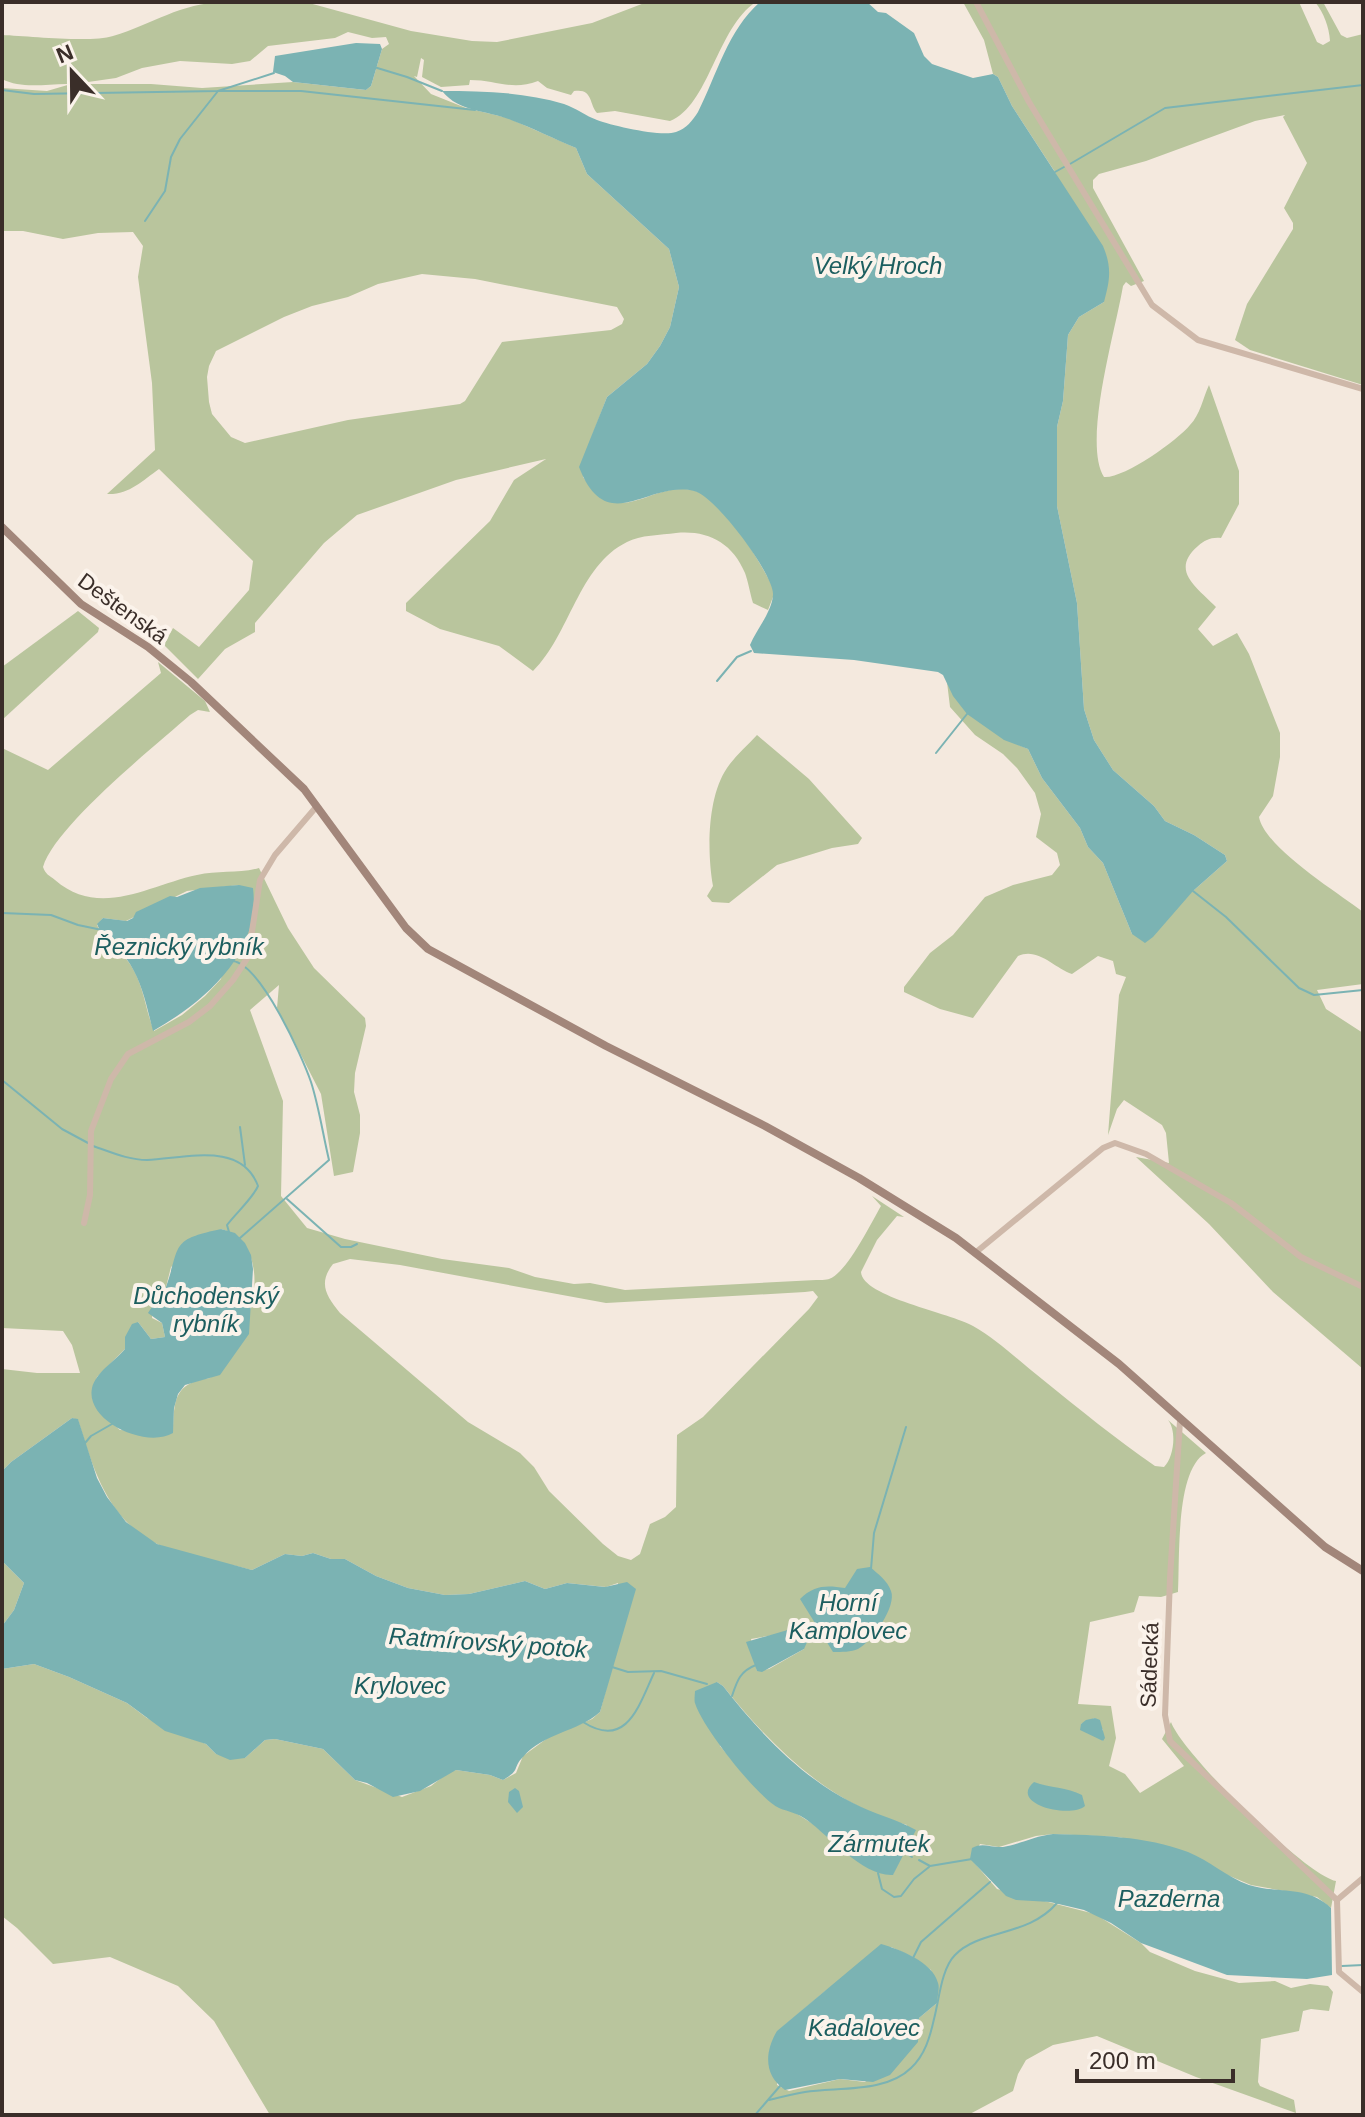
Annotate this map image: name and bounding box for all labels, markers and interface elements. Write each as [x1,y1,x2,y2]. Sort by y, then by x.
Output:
north arrow [32,32,112,112]
text: N [53,39,77,68]
water label: Velký Hroch [814,252,942,279]
street label: Deštenská [73,568,173,650]
water label: Řeznický rybník [94,933,266,960]
water label: Důchodenský rybník [133,1282,281,1337]
water label: Horní Kamplovec [789,1589,907,1644]
street label: Sádecká [1136,1621,1164,1708]
water label: Ratmírovský potok [388,1622,590,1663]
water label: Krylovec [354,1672,446,1699]
water label: Zármutek [827,1830,932,1857]
water label: Pazderna [1118,1885,1220,1912]
water label: Kadalovec [808,2014,920,2041]
scale bar [1077,2033,1233,2083]
text: 200 m [1089,2047,1156,2074]

